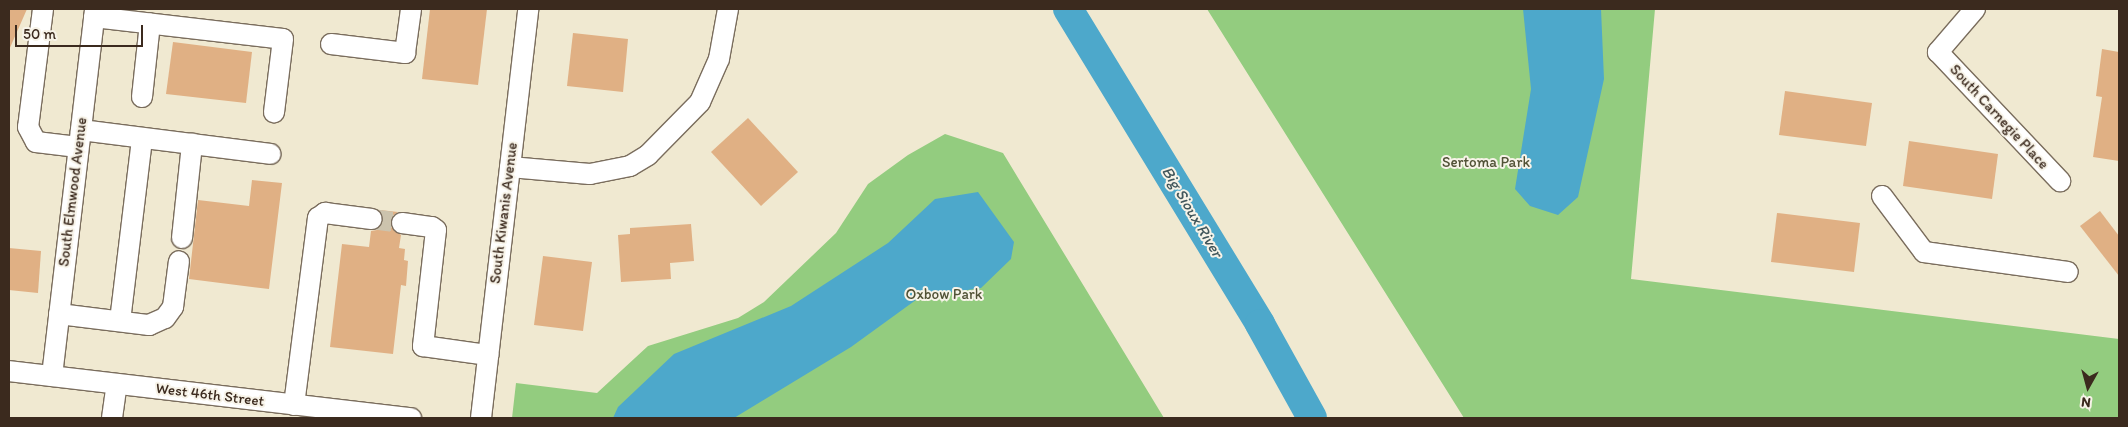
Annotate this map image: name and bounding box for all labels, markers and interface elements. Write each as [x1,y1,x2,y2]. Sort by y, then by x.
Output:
scale bar [18,15,145,47]
text: 50 m [23,25,56,43]
street label: South Carnegie Place [1946,61,2052,173]
street label: South Elmwood Avenue [55,117,91,267]
street label: South Kiwanis Avenue [486,142,522,284]
park label: Sertoma Park [1442,154,1530,172]
water label: Big Sioux River [1157,163,1227,261]
park label: Oxbow Park [906,286,982,304]
north arrow [2063,362,2113,412]
street label: West 46th Street [155,379,265,411]
text: N [2080,393,2092,411]

